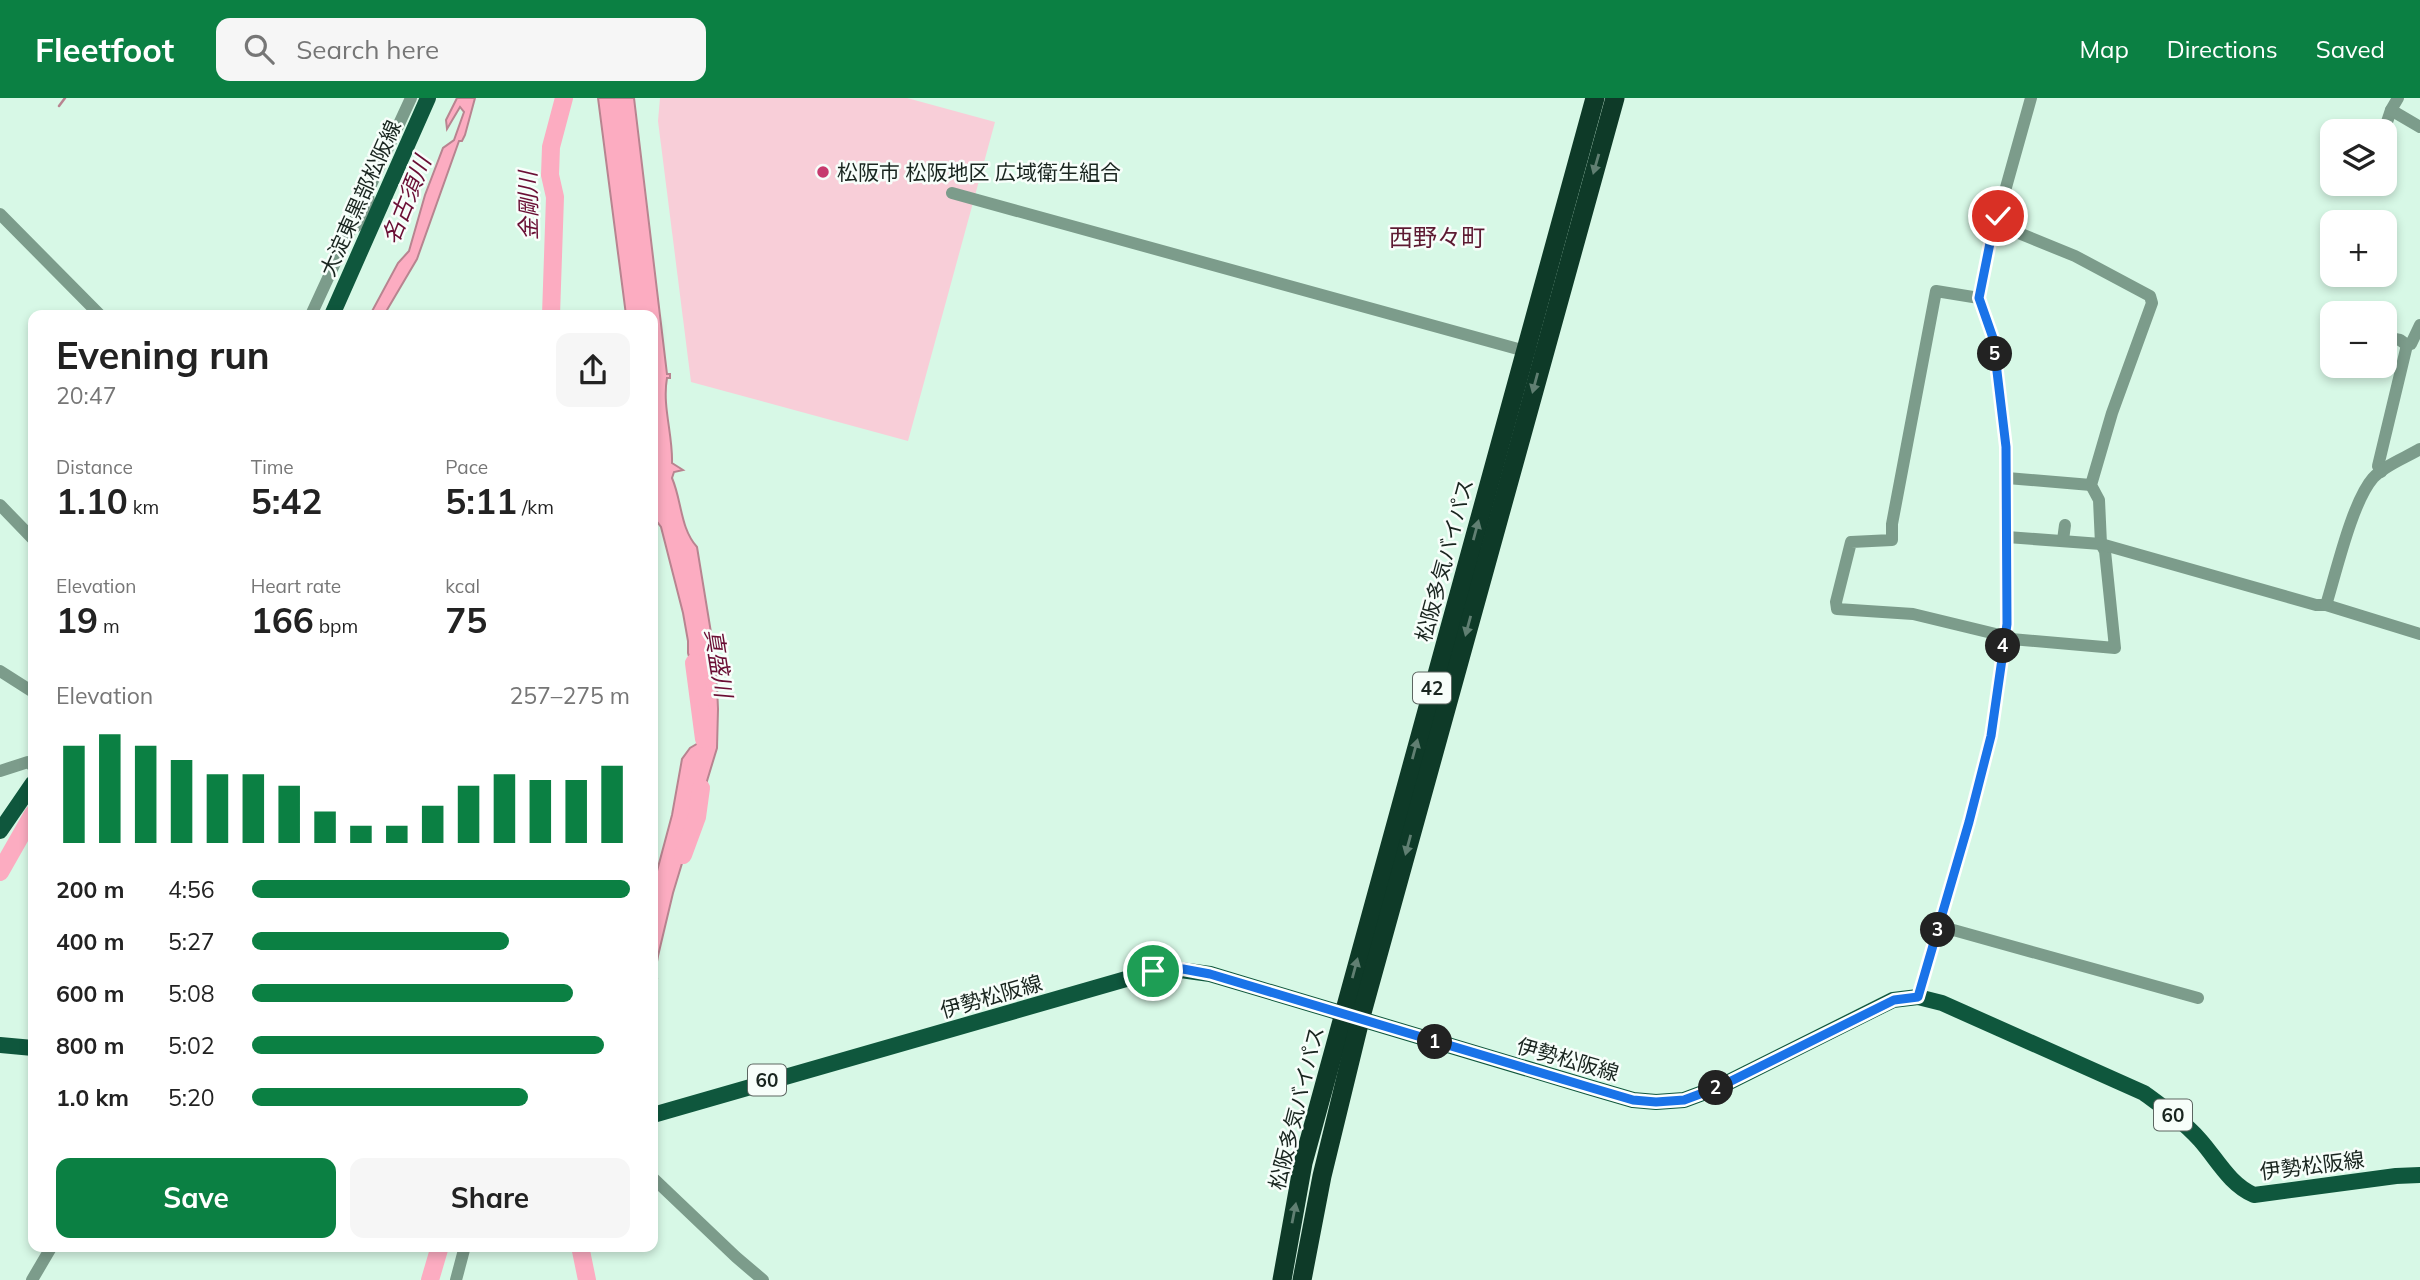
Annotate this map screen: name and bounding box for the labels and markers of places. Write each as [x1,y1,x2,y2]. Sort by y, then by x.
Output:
place label: 松阪市 松阪地区 広域衛生組合 [837,159,1121,185]
marker: 松阪市 松阪地区 広域衛生組合 [815,164,831,180]
pin [1968,186,2028,246]
pin: 5 [1978,336,2012,372]
pin: 4 [1986,628,2021,664]
pin: 3 [1920,912,1955,948]
pin [1123,941,1183,1001]
pin: 1 [1418,1024,1452,1060]
pin: 2 [1698,1070,1734,1105]

